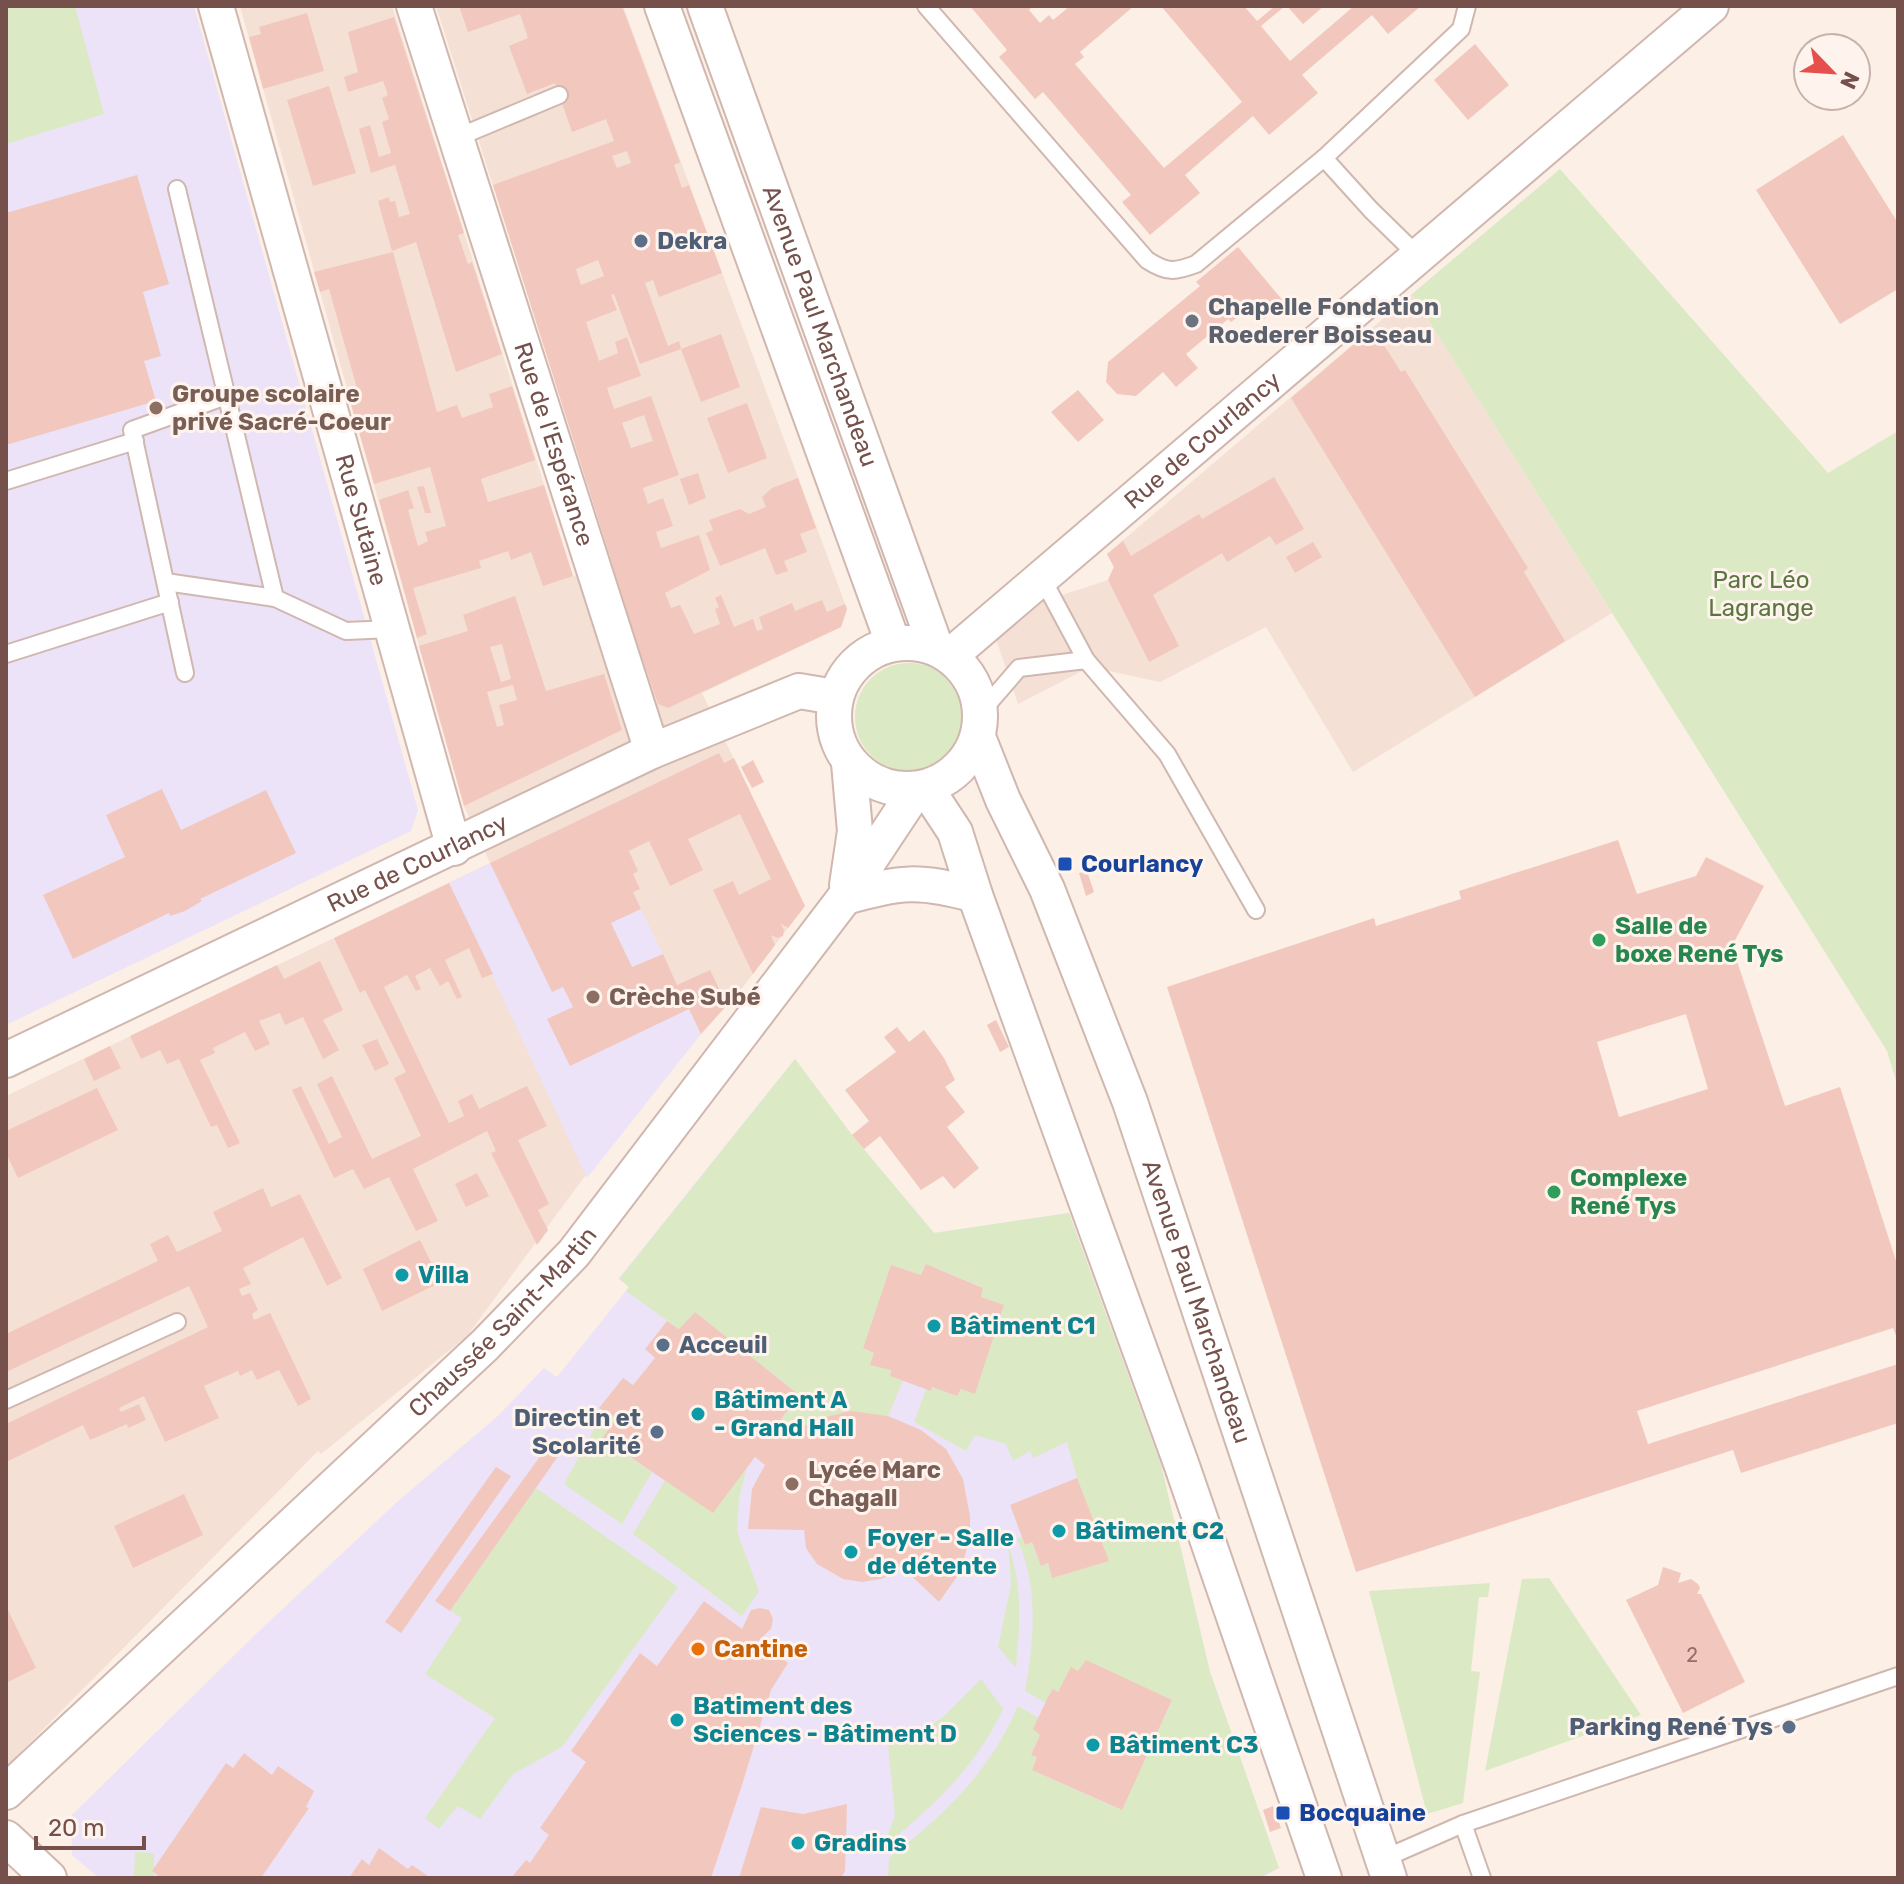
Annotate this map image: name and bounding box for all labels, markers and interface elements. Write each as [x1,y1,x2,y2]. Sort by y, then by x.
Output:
north arrow [1792,32,1872,112]
text: N [1834,67,1865,93]
street label: Avenue Paul Marchandeau [757,181,884,470]
place label: Dekra [657,227,727,255]
marker: Dekra [632,232,650,250]
place label: Chapelle Fondation Roederer Boisseau [1208,293,1439,349]
marker: Chapelle Fondation Roederer Boisseau [1183,312,1201,330]
street label: Rue de l'Espérance [508,339,600,550]
street label: Rue de Courlancy [1119,366,1286,515]
place label: Groupe scolaire privé Sacré-Coeur [172,380,391,436]
marker: Groupe scolaire privé Sacré-Coeur [147,399,165,417]
street label: Rue Sutaine [329,451,393,589]
park label: Parc Léo Lagrange [1708,566,1814,622]
street label: Rue de Courlancy [323,808,512,918]
place label: Courlancy [1081,850,1203,878]
marker: Courlancy [1056,855,1074,873]
place label: Salle de boxe René Tys [1615,912,1784,968]
marker: Salle de boxe René Tys [1590,931,1608,949]
place label: Crèche Subé [609,983,761,1011]
marker: Crèche Subé [584,988,602,1006]
street label: Avenue Paul Marchandeau [1136,1156,1257,1447]
place label: Complexe René Tys [1570,1164,1687,1220]
marker: Complexe René Tys [1545,1183,1563,1201]
street label: Chaussée Saint-Martin [403,1222,603,1423]
place label: Villa [418,1261,469,1289]
marker: Villa [393,1266,411,1284]
place label: Bâtiment C1 [950,1312,1096,1340]
marker: Bâtiment C1 [925,1317,943,1335]
place label: Acceuil [679,1331,768,1359]
marker: Acceuil [654,1336,672,1354]
place label: Bâtiment A - Grand Hall [714,1386,854,1442]
place label: Directin et Scolarité [514,1404,641,1460]
marker: Bâtiment A - Grand Hall [689,1405,707,1423]
marker: Directin et Scolarité [648,1423,666,1441]
place label: Lycée Marc Chagall [808,1456,941,1512]
marker: Lycée Marc Chagall [783,1475,801,1493]
place label: Bâtiment C2 [1075,1517,1224,1545]
marker: Bâtiment C2 [1050,1522,1068,1540]
place label: Foyer - Salle de détente [867,1524,1014,1580]
marker: Foyer - Salle de détente [842,1543,860,1561]
place label: Cantine [714,1635,808,1663]
marker: Cantine [689,1640,707,1658]
house number: 2 [1686,1643,1698,1667]
place label: Batiment des Sciences - Bâtiment D [693,1692,957,1748]
marker: Batiment des Sciences - Bâtiment D [668,1711,686,1729]
place label: Parking René Tys [1569,1713,1773,1741]
marker: Parking René Tys [1780,1718,1798,1736]
place label: Bâtiment C3 [1109,1731,1259,1759]
marker: Bâtiment C3 [1084,1736,1102,1754]
place label: Bocquaine [1299,1799,1426,1827]
scale bar [36,1800,144,1850]
marker: Bocquaine [1274,1804,1292,1822]
text: 20 m [48,1814,105,1842]
place label: Gradins [814,1829,907,1857]
marker: Gradins [789,1834,807,1852]

